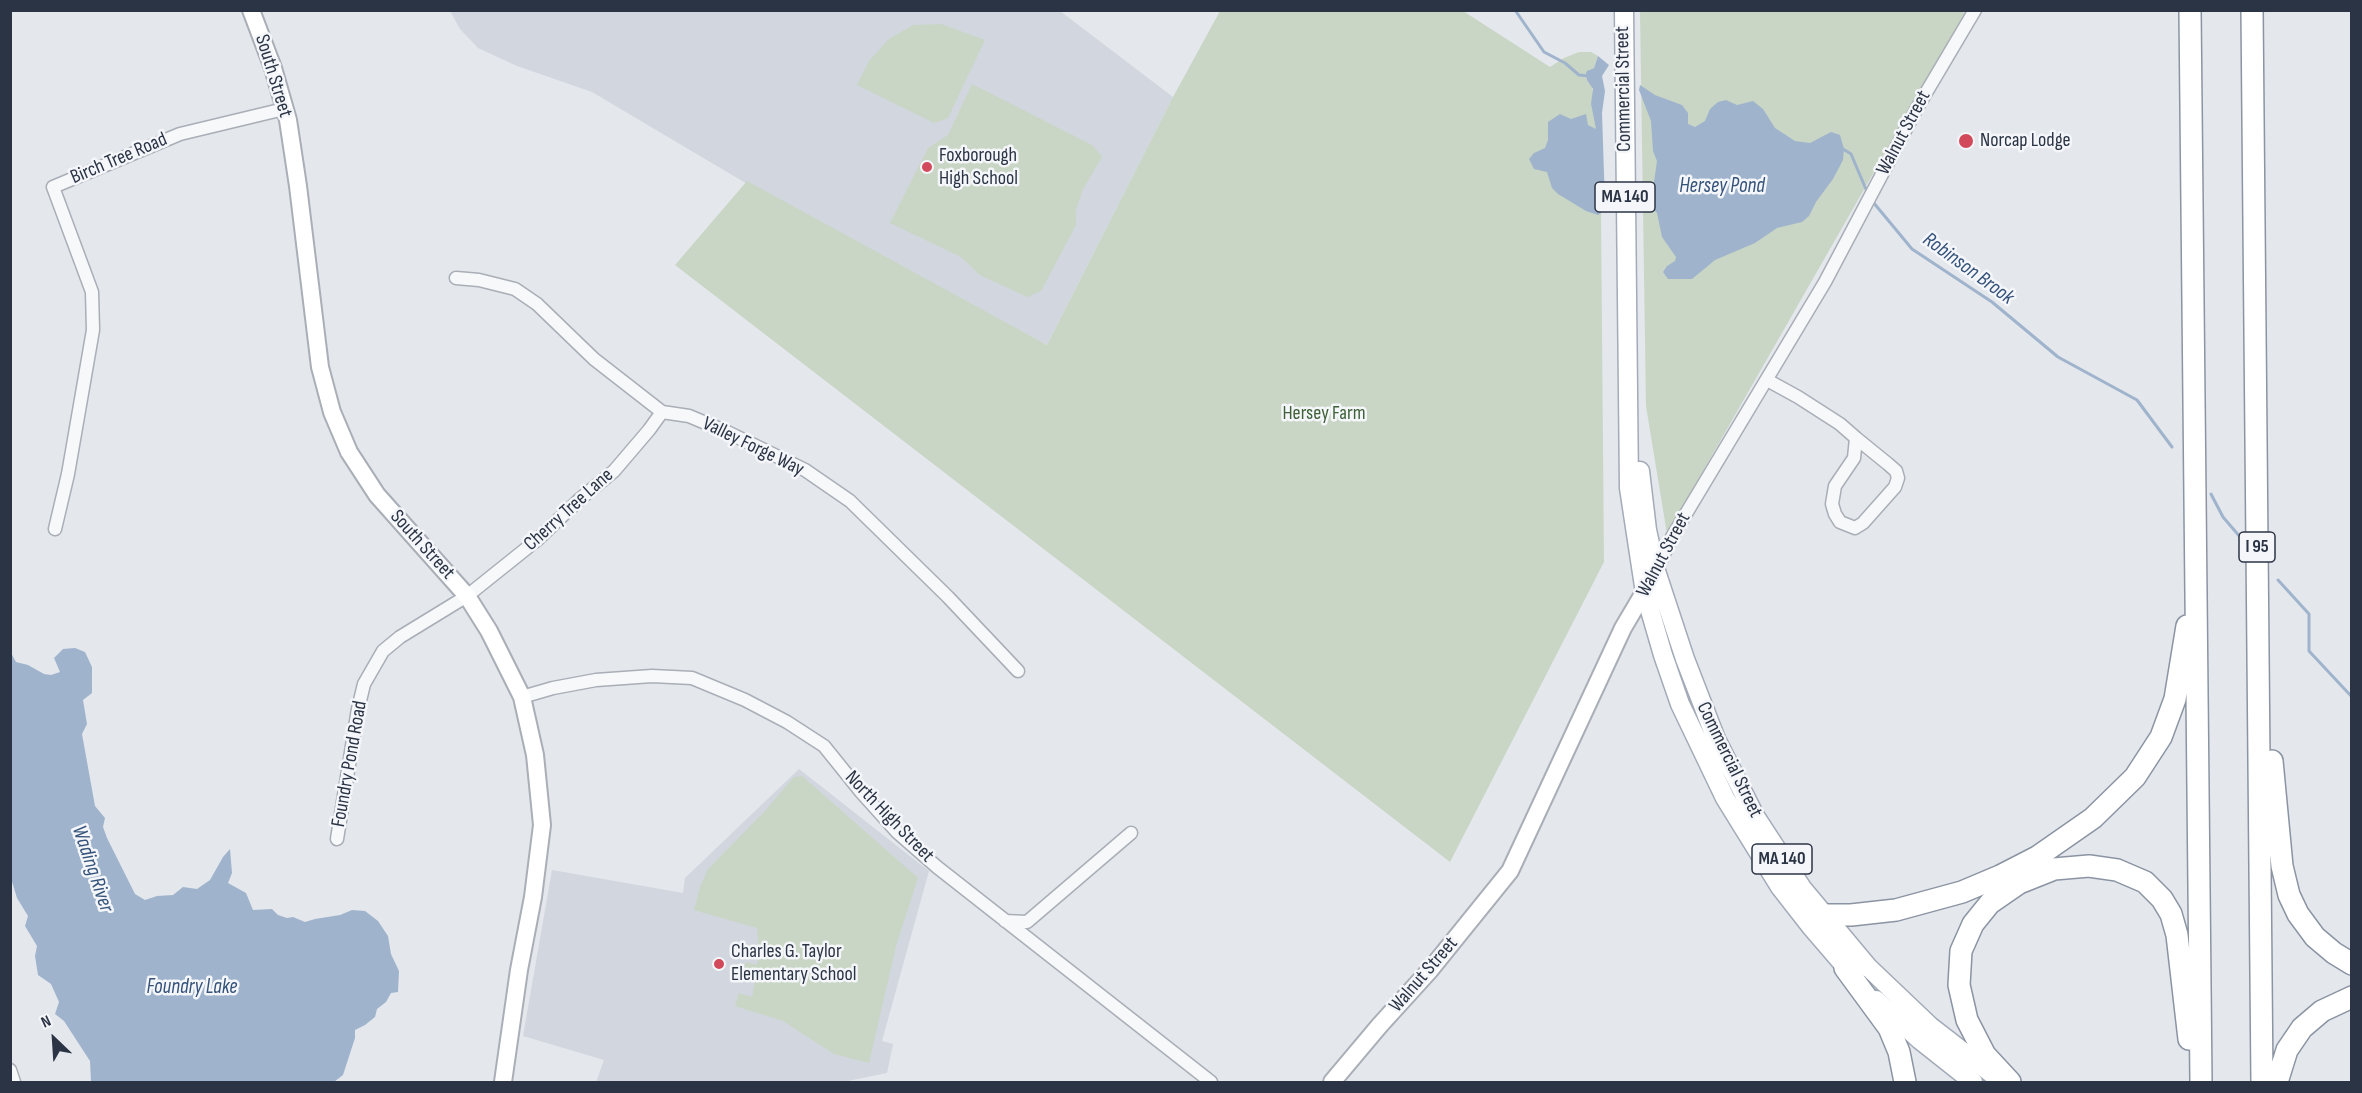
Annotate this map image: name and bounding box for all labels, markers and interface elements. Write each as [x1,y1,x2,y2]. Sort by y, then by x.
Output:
street label: Commercial Street [1611,26,1637,152]
street label: South Street [249,32,297,120]
street label: Walnut Street [1872,87,1936,179]
street label: Birch Tree Road [67,128,171,190]
place label: Norcap Lodge [1980,129,2071,153]
marker: Norcap Lodge [1957,132,1975,150]
place label: Foxborough High School [939,144,1018,191]
marker: Foxborough High School [920,160,934,174]
water label: Hersey Pond [1679,174,1765,200]
road number: MA 140 [1595,182,1655,212]
water label: Robinson Brook [1918,227,2018,311]
park label: Hersey Farm [1282,402,1366,426]
street label: Valley Forge Way [698,412,808,482]
street label: Cherry Tree Lane [519,464,619,556]
street label: South Street [385,505,459,585]
street label: Walnut Street [1632,509,1696,601]
road number: I 95 [2239,532,2275,562]
street label: Commercial Street [1691,698,1767,822]
street label: Foundry Pond Road [327,699,373,829]
street label: North High Street [839,766,939,868]
water label: Wading River [65,822,119,916]
road number: MA 140 [1752,844,1812,874]
street label: Walnut Street [1385,932,1463,1018]
place label: Charles G. Taylor Elementary School [731,940,857,987]
marker: Charles G. Taylor Elementary School [712,957,726,971]
water label: Foundry Lake [147,975,237,1001]
north arrow [24,1009,84,1069]
text: N [38,1012,54,1033]

